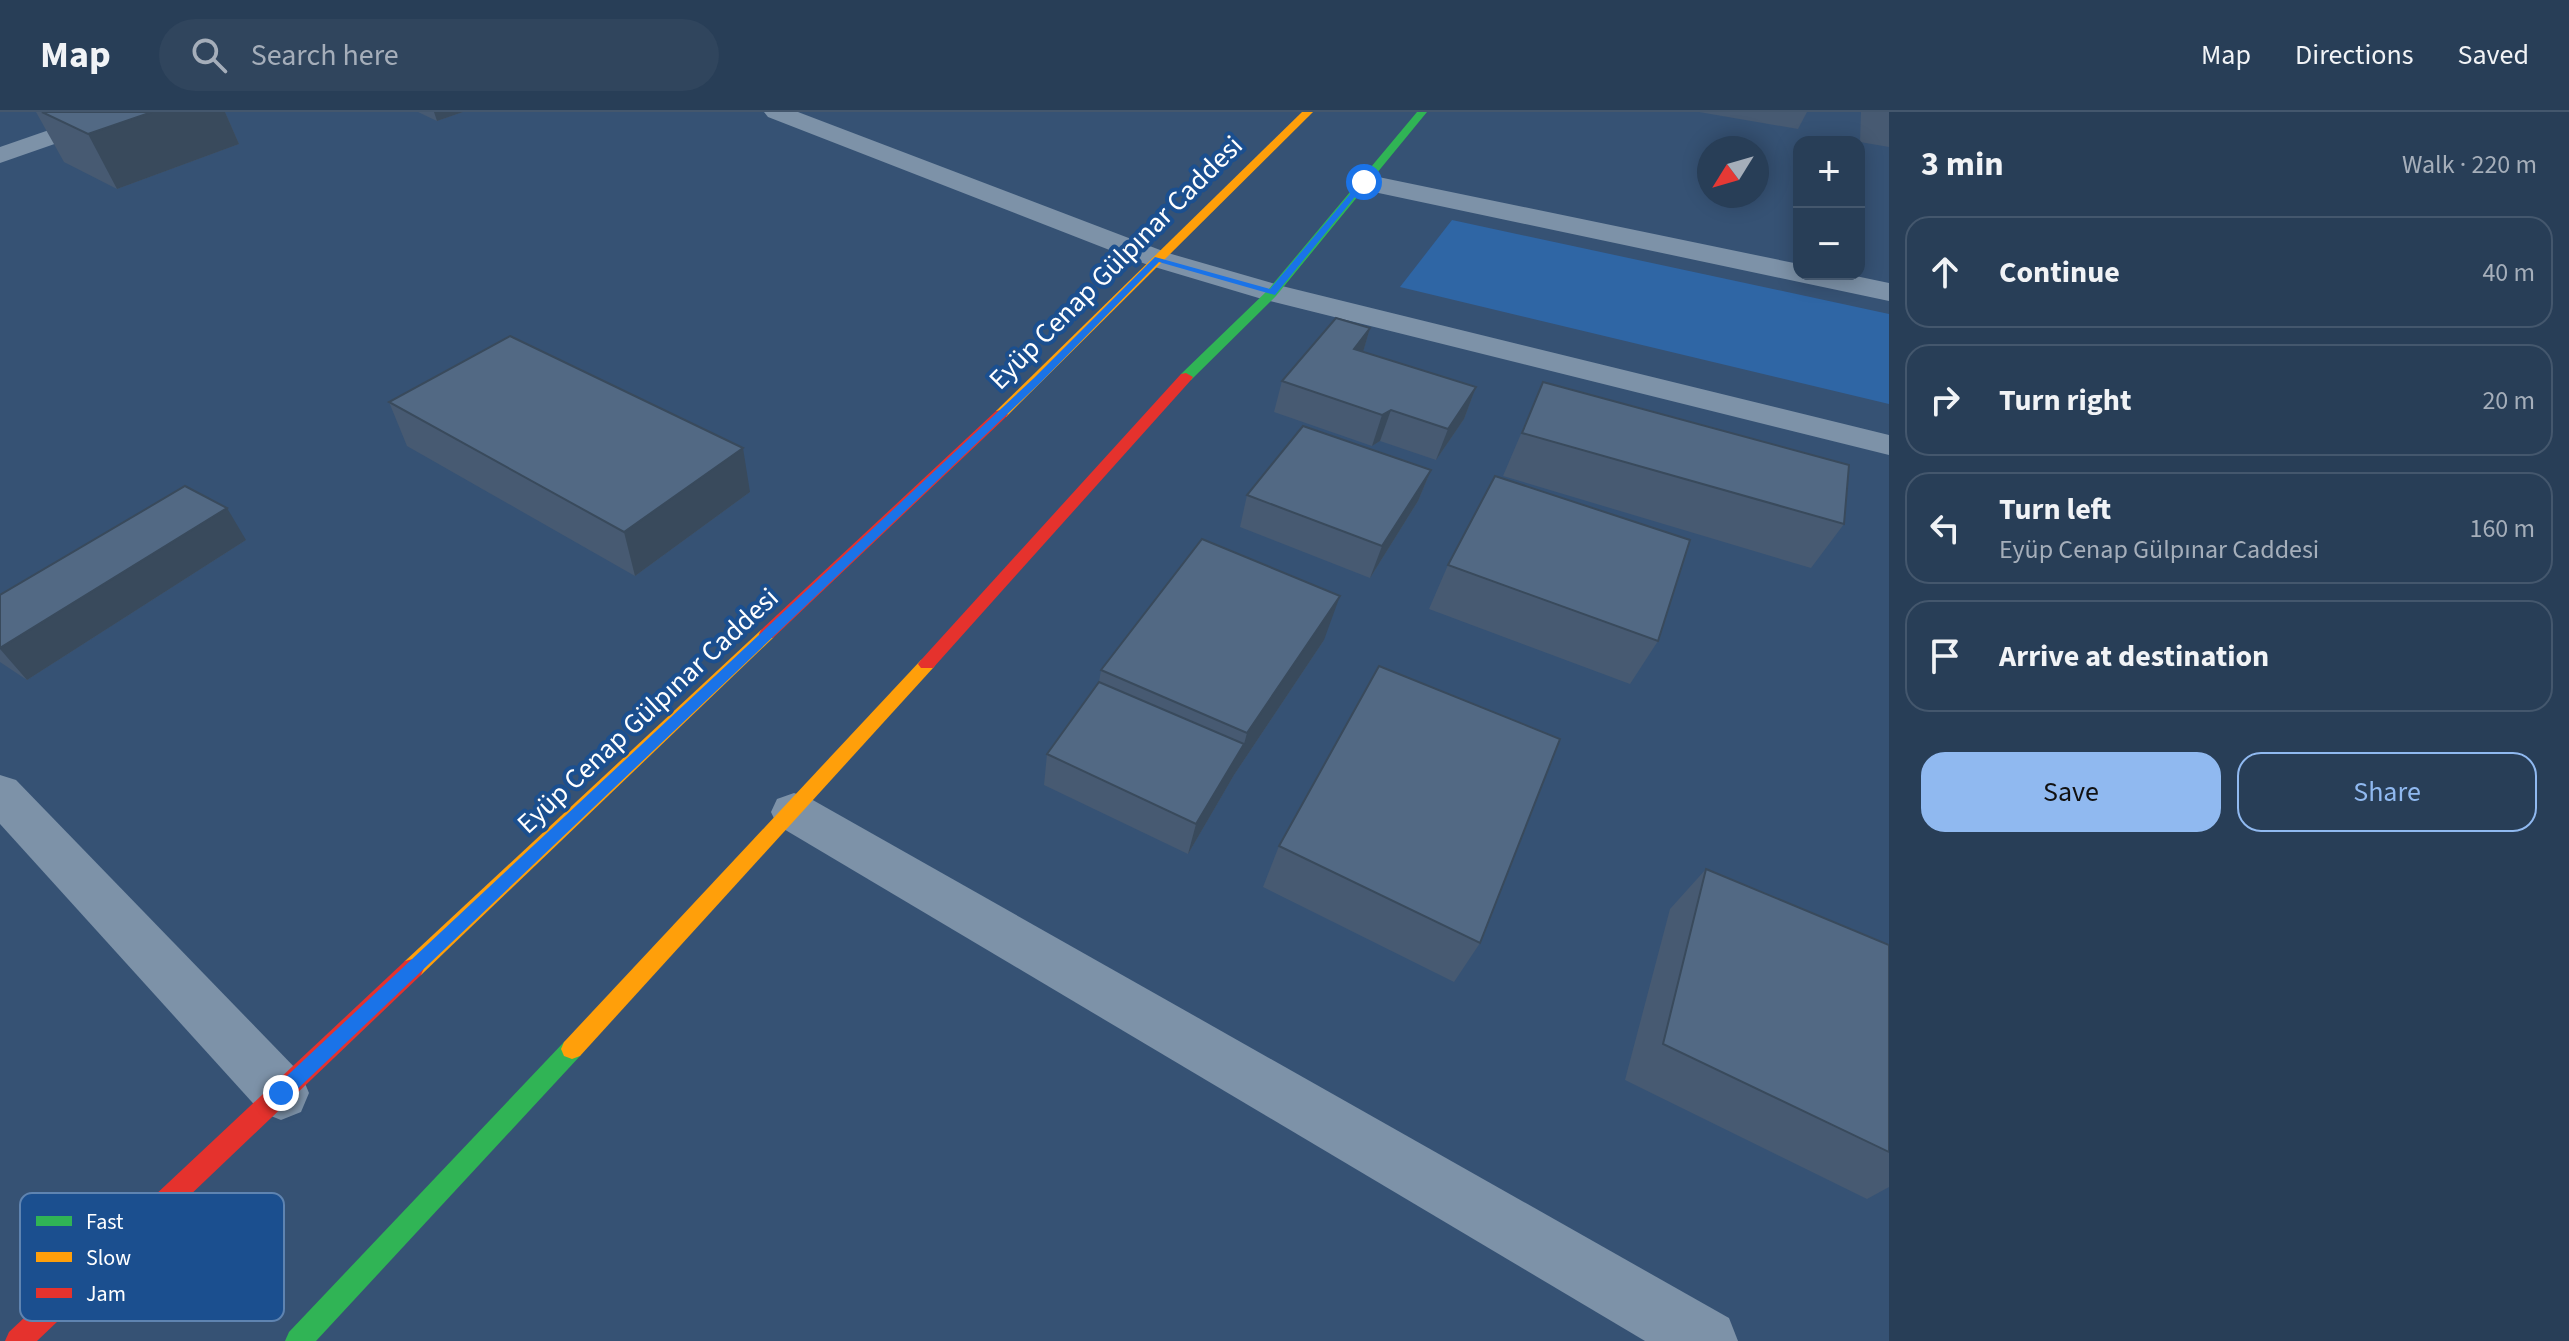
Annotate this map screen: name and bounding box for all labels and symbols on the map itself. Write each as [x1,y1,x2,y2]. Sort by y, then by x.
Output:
street label: Eyüp Cenap Gülpınar Caddesi [980,127,1252,399]
north arrow [1697,136,1769,208]
route start [1346,164,1382,200]
street label: Eyüp Cenap Gülpınar Caddesi [508,578,787,843]
route end [263,1075,299,1111]
legend [20,1193,284,1321]
text: Fast [86,1206,124,1238]
text: Slow [86,1242,131,1274]
text: Jam [86,1278,126,1310]

